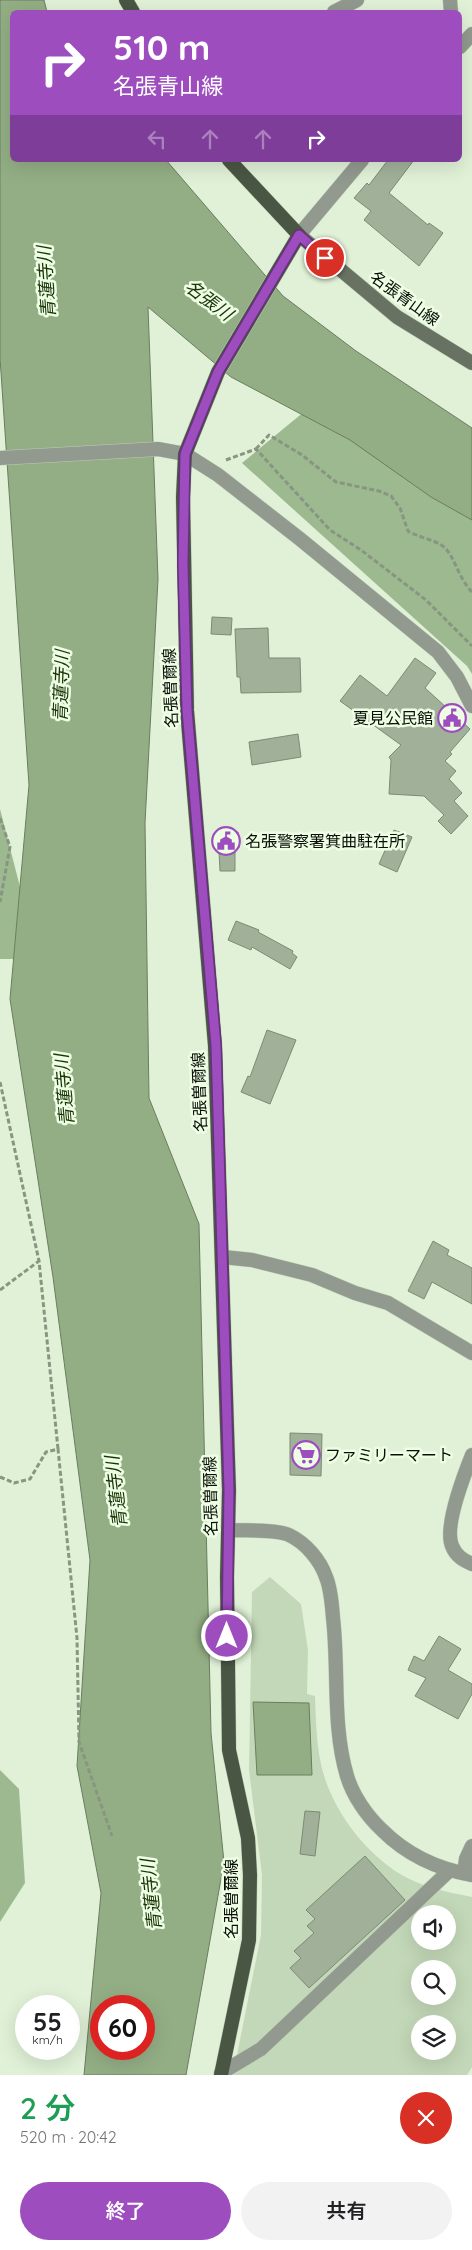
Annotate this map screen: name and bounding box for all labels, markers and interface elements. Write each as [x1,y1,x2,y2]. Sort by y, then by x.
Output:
text: 510 m [113,25,210,69]
icon: right [30,30,95,95]
text: 名張青山線 [113,72,223,100]
icon: left [143,125,171,153]
icon: ahead [196,125,224,153]
icon: ahead [249,125,277,153]
icon: right [302,125,330,153]
pin [304,237,346,279]
water label: 青蓮寺川 [32,243,60,319]
icon: arrive [311,244,339,272]
street label: 名張青山線 [367,266,443,330]
water label: 名張川 [181,275,239,327]
water label: 青蓮寺川 [48,648,74,722]
street label: 名張曽爾線 [159,648,181,728]
public building icon: 夏見公民館 [437,703,467,733]
place label: 夏見公民館 [353,708,433,728]
public building icon: 名張警察署箕曲駐在所 [211,826,241,856]
place label: 名張警察署箕曲駐在所 [245,831,405,851]
water label: 青蓮寺川 [49,1051,79,1127]
street label: 名張曽爾線 [188,1052,210,1132]
supermarket icon: ファミリーマート [291,1440,321,1470]
place label: ファミリーマート [325,1445,453,1465]
water label: 青蓮寺川 [100,1453,132,1529]
street label: 名張曽爾線 [199,1456,221,1536]
position arrow [200,1609,252,1661]
water label: 青蓮寺川 [136,1856,166,1932]
street label: 名張曽爾線 [221,1859,241,1939]
map controls [411,1905,456,2060]
button: sound [411,1905,456,1950]
button: search [411,1960,456,2005]
speed limit sign: 60 [90,1995,155,2060]
text: 55 [33,2006,62,2037]
button: layers [411,2015,456,2060]
text: km/h [32,2032,63,2047]
text: 2 分 [20,2089,75,2127]
button: close [400,2092,452,2144]
text: 520 m · 20:42 [20,2127,117,2147]
button: 終了 [20,2182,231,2240]
button: 共有 [241,2182,452,2240]

